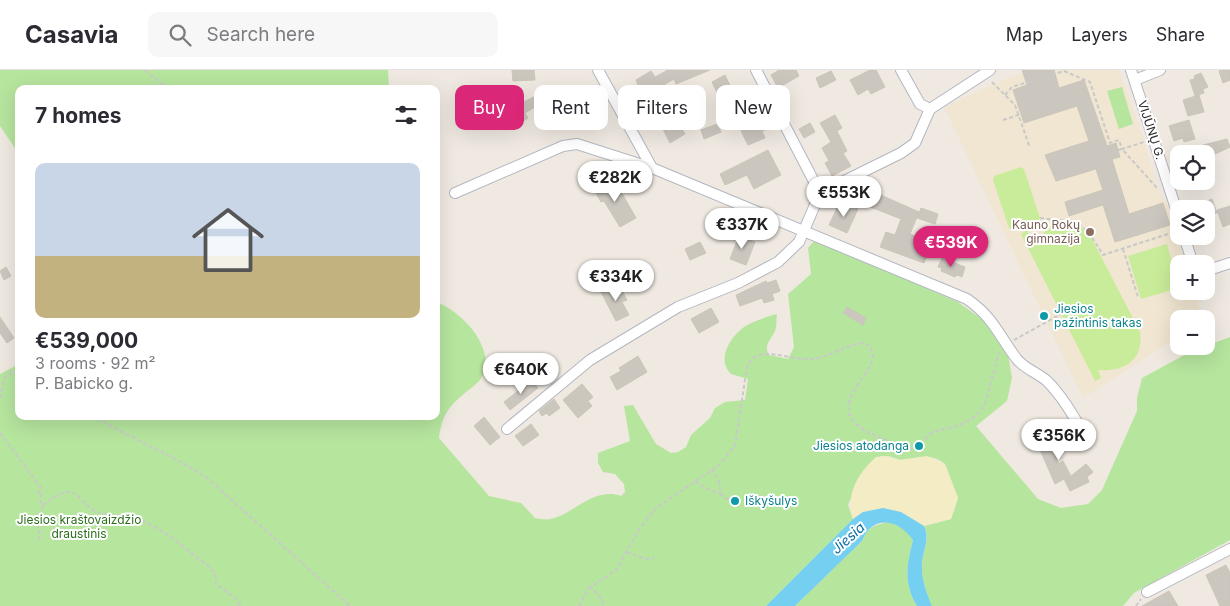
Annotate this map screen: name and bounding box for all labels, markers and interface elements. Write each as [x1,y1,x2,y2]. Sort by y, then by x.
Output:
search box [148,12,498,57]
text: Casavia [25,20,118,49]
icon: search [166,21,194,49]
text: Search here [206,23,315,46]
text: Map [1006,24,1043,45]
text: Layers [1071,24,1128,45]
text: Share [1156,24,1205,45]
chip: Buy [455,85,524,130]
chip: Rent [534,85,608,130]
chip: Filters [618,85,706,130]
chip: New [716,85,790,130]
street label: VIJŪNŲ G. [1135,98,1168,161]
icon: filters [392,101,420,129]
text: 7 homes [35,103,122,128]
map controls [1170,145,1215,355]
button: locate [1170,145,1215,190]
pin: €282K [580,160,650,203]
text: €282K [588,167,642,187]
pin: €553K [809,176,879,218]
text: €553K [817,182,871,202]
icon: home [183,195,273,285]
button: layers [1170,200,1215,245]
pin: €337K [707,208,777,250]
text: €337K [716,214,768,234]
place label: Kauno Rokų gimnazija [1012,217,1080,246]
pin: €539K [916,226,986,268]
marker: Kauno Rokų gimnazija [1084,226,1096,238]
text: €539K [924,232,978,252]
button: + [1170,255,1215,300]
pin: €334K [581,260,651,302]
text: €334K [589,266,643,286]
place label: Jiesios pažintinis takas [1054,301,1142,330]
marker: Jiesios pažintinis takas [1038,310,1050,322]
button: − [1170,310,1215,355]
text: €539,000 [35,328,138,353]
pin: €640K [486,352,556,395]
text: 3 rooms · 92 m² [35,353,156,373]
text: €640K [494,359,548,379]
text: P. Babicko g. [35,373,133,393]
pin: €356K [1024,418,1094,461]
text: €356K [1032,425,1086,445]
place label: Jiesios atodanga [813,438,909,453]
marker: Jiesios atodanga [913,440,925,452]
place label: Iškyšulys [745,493,797,508]
marker: Iškyšulys [729,495,741,507]
park label: Jiesios kraštovaizdžio draustinis [17,512,141,541]
water label: Jiesia [828,518,868,557]

